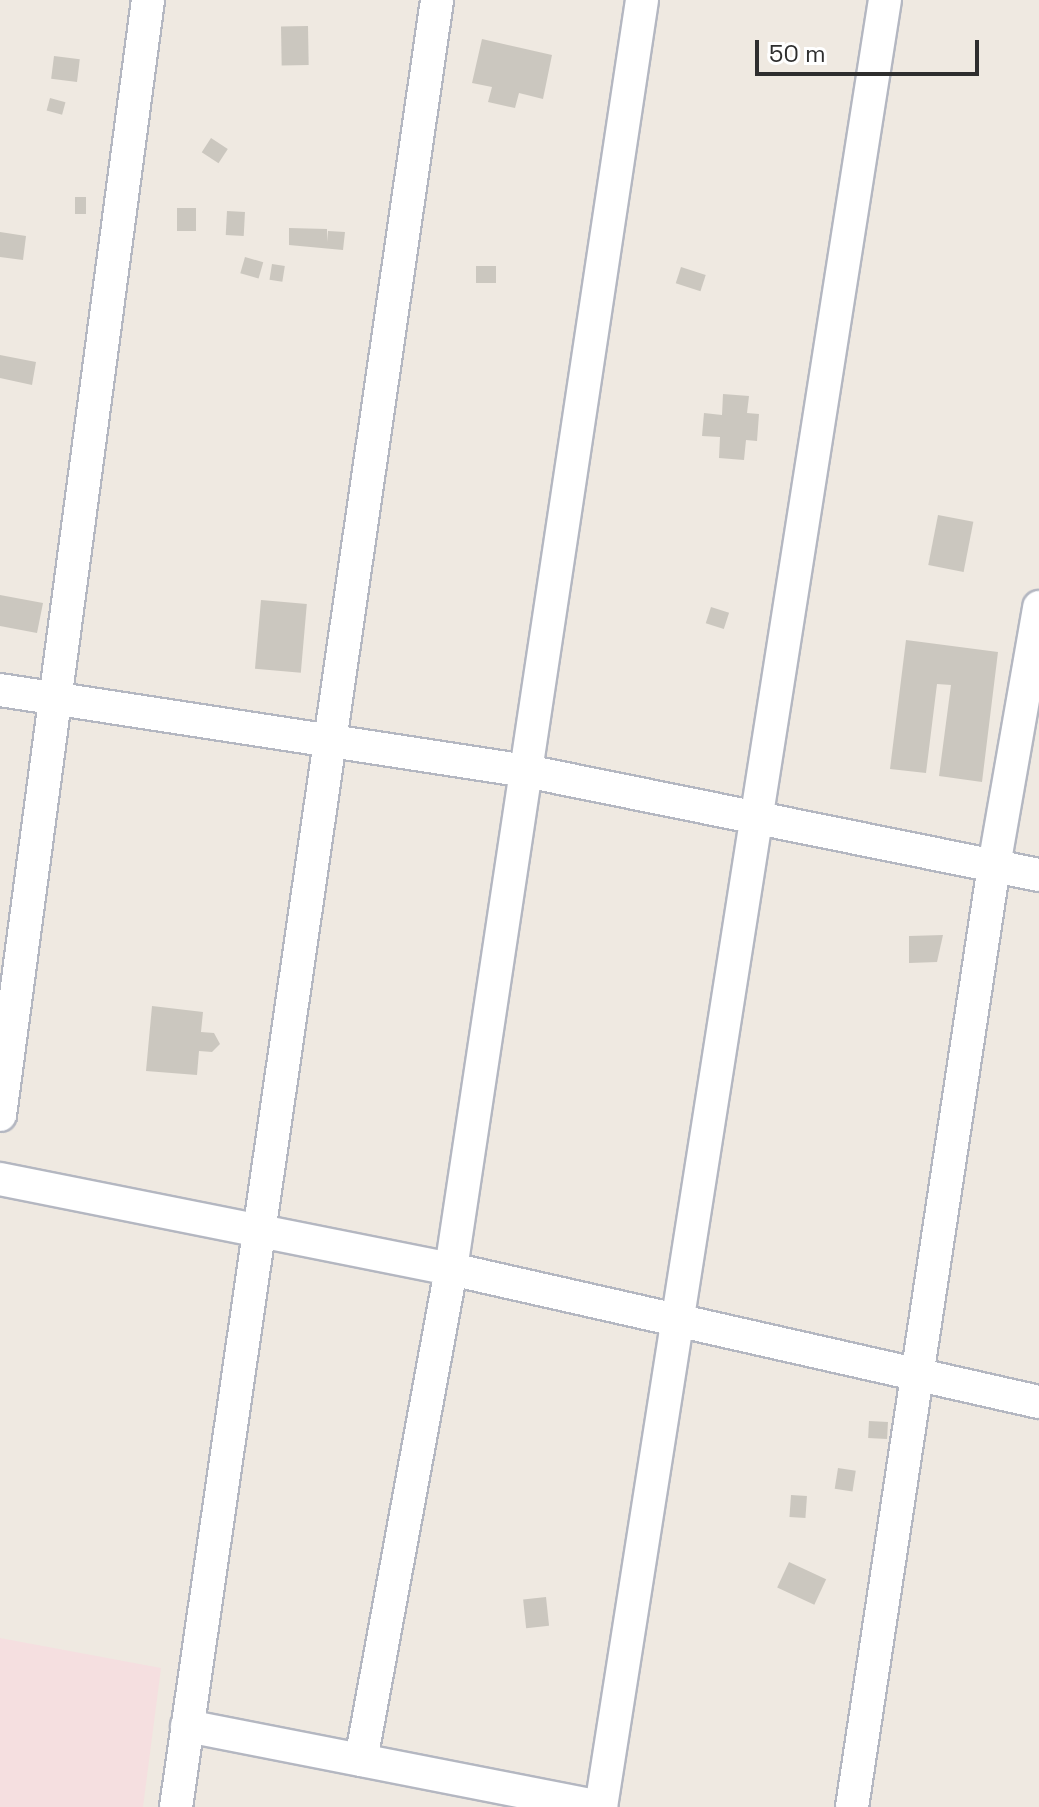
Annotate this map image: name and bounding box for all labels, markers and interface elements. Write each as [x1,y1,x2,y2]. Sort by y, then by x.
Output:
scale bar [759,24,983,74]
text: 50 m [769,38,826,69]

